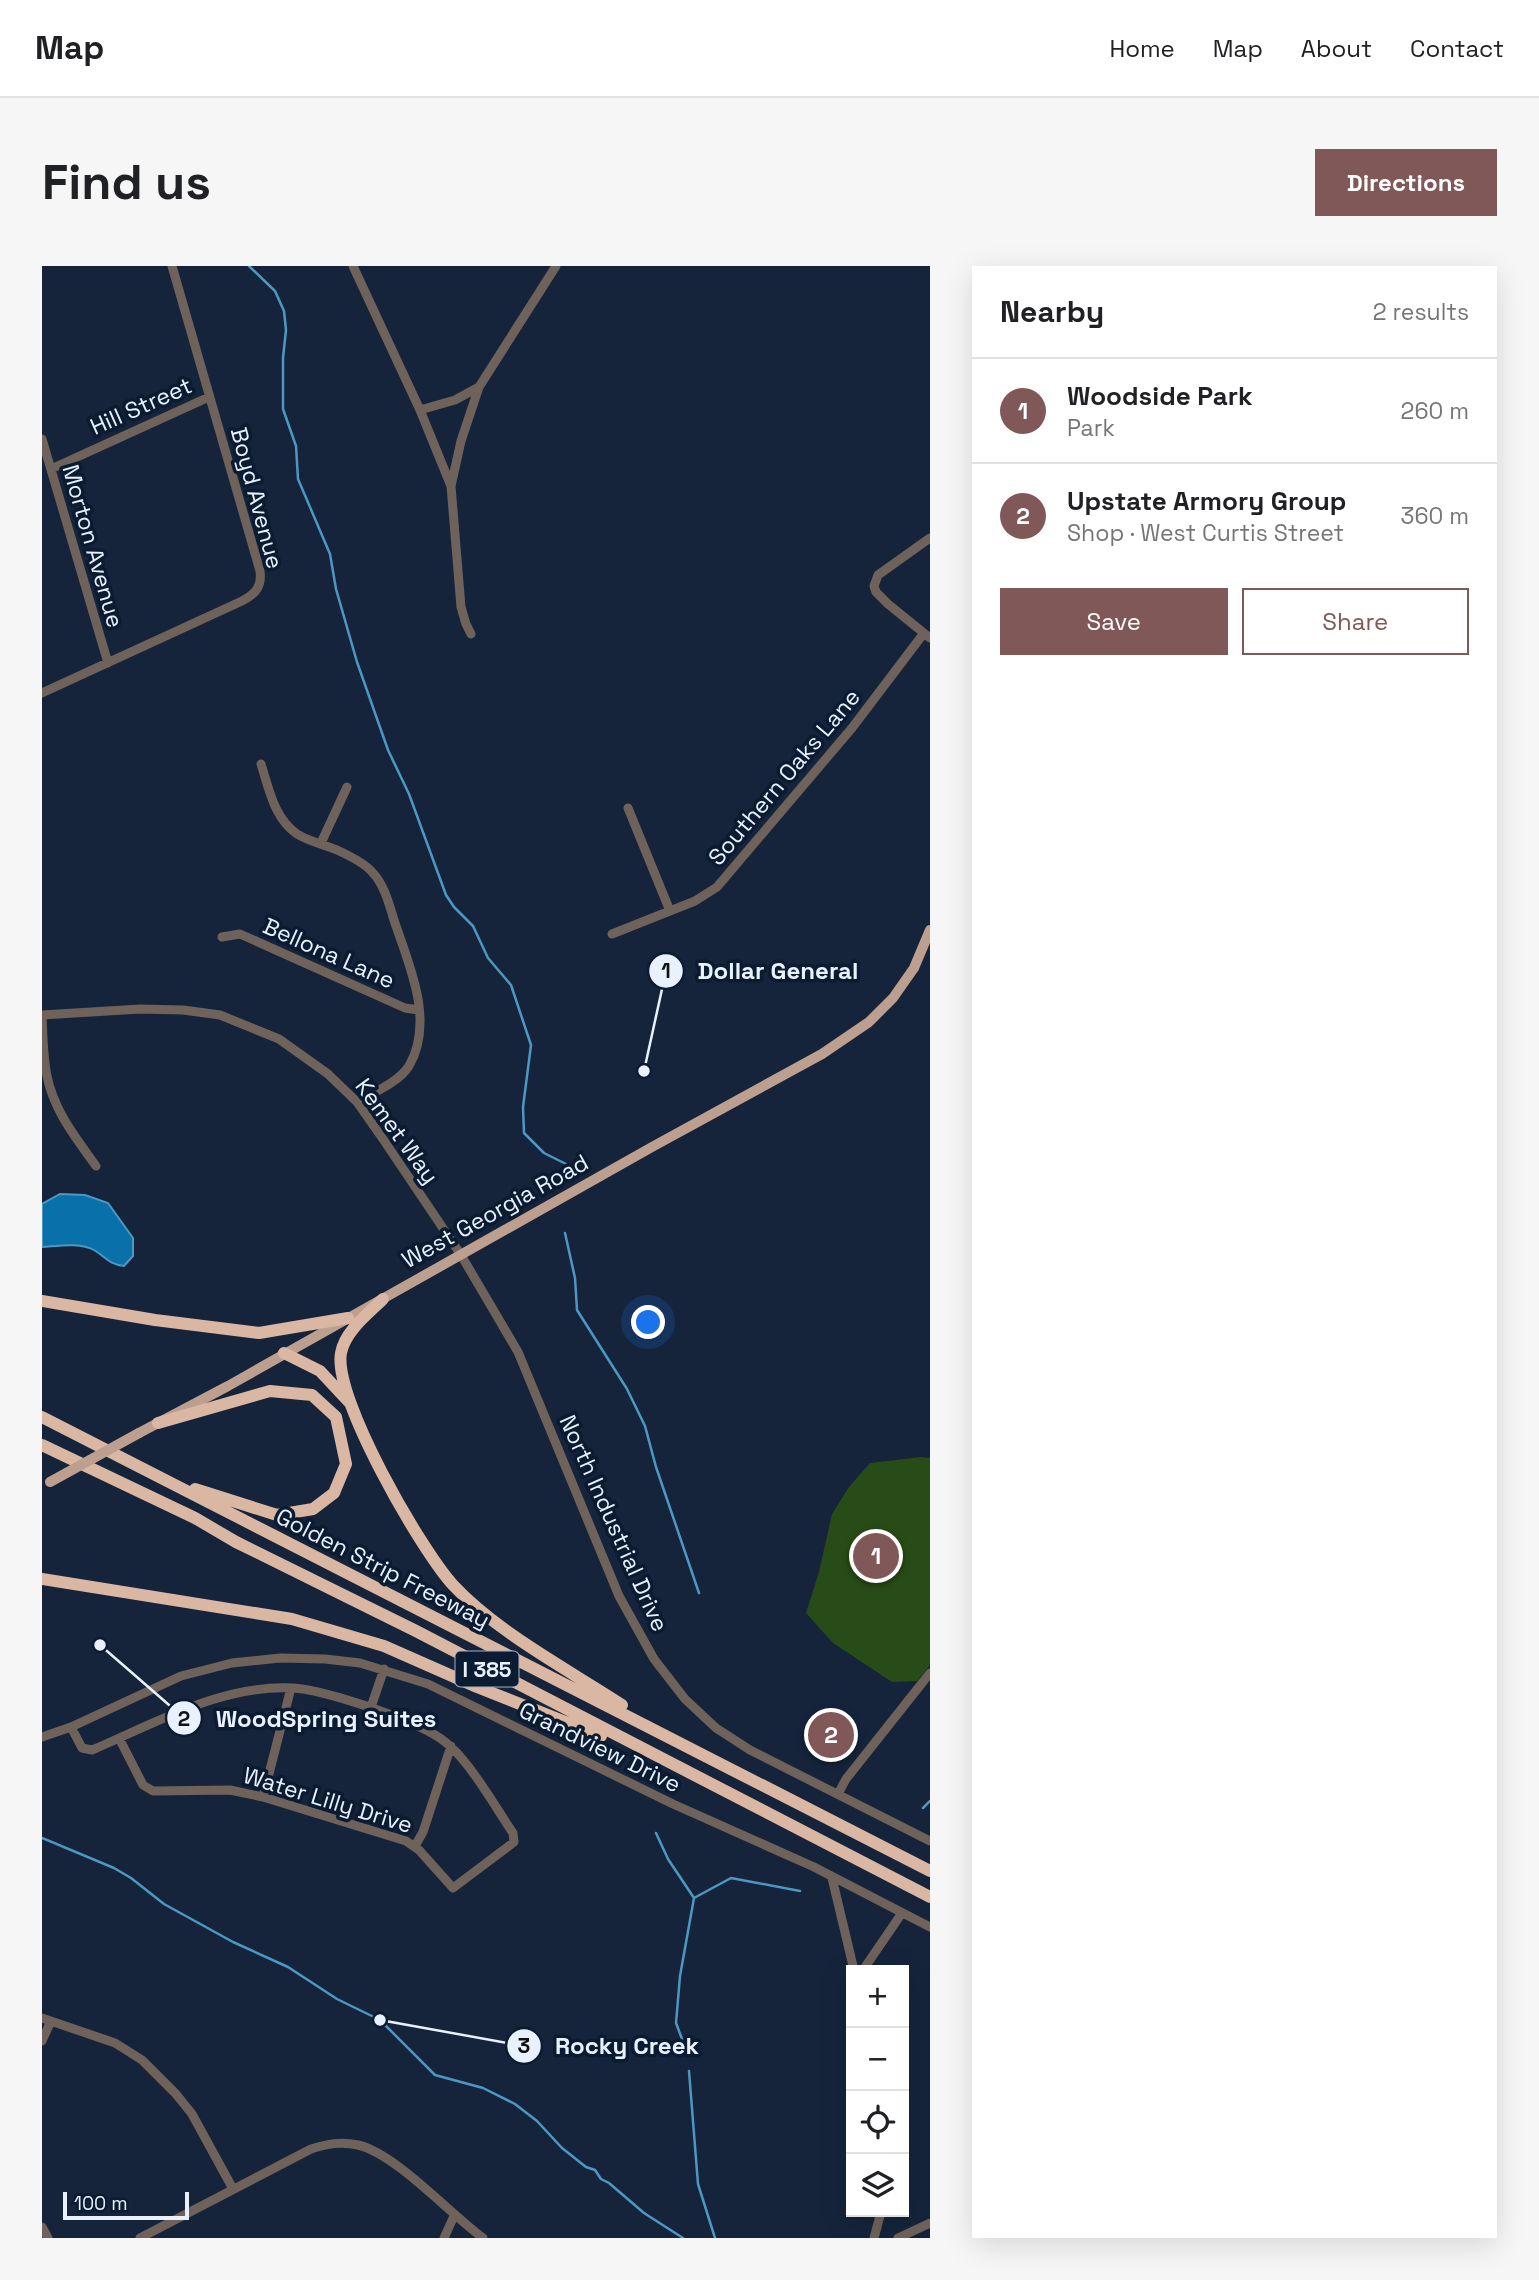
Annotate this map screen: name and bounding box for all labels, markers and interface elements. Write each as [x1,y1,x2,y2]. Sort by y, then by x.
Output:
text: Map [35,27,104,69]
text: Home [1109,33,1175,64]
text: Map [1213,33,1263,64]
text: About [1301,33,1372,64]
text: Contact [1410,33,1504,64]
button: Directions [1315,149,1497,216]
text: Find us [42,151,211,213]
text: Nearby [1000,292,1104,331]
text: 2 results [1373,297,1469,327]
street label: Hill Street [85,370,197,442]
text: Woodside Park [1067,379,1253,413]
text: 1 [1018,396,1028,426]
text: 260 m [1401,396,1469,426]
text: Park [1067,413,1115,443]
street label: Boyd Avenue [224,424,290,572]
street label: Morton Avenue [55,461,131,631]
text: Upstate Armory Group [1067,484,1346,518]
text: 2 [1016,501,1030,531]
text: 360 m [1401,501,1469,531]
text: Shop · West Curtis Street [1067,518,1344,548]
button: Save [1000,588,1228,655]
button: Share [1242,588,1469,655]
street label: Southern Oaks Lane [701,682,867,872]
street label: Bellona Lane [258,911,400,995]
callout: Dollar General [648,948,872,993]
text: Dollar General [698,955,858,986]
text: 1 [661,957,671,984]
street label: Kemet Way [349,1072,445,1190]
street label: West Georgia Road [396,1147,594,1275]
your location [631,1305,665,1339]
street label: North Industrial Drive [553,1410,675,1636]
street label: Golden Strip Freeway [271,1501,495,1635]
pin: 1 [853,1530,899,1582]
road number: I 385 [456,1652,518,1686]
street label: Grandview Drive [514,1695,686,1799]
callout: WoodSpring Suites [166,1696,450,1741]
text: WoodSpring Suites [216,1703,436,1734]
text: 2 [178,1705,190,1732]
pin: 2 [808,1709,854,1761]
street label: Water Lilly Drive [240,1760,416,1840]
map controls [846,1965,909,2217]
button: + [846,1965,909,2028]
callout: Rocky Creek [506,2024,713,2069]
button: − [846,2028,909,2091]
text: Rocky Creek [555,2030,700,2061]
text: 3 [518,2032,530,2059]
button: locate [846,2091,909,2154]
button: layers [846,2154,909,2217]
scale bar [63,2189,189,2221]
text: 100 m [74,2191,128,2216]

